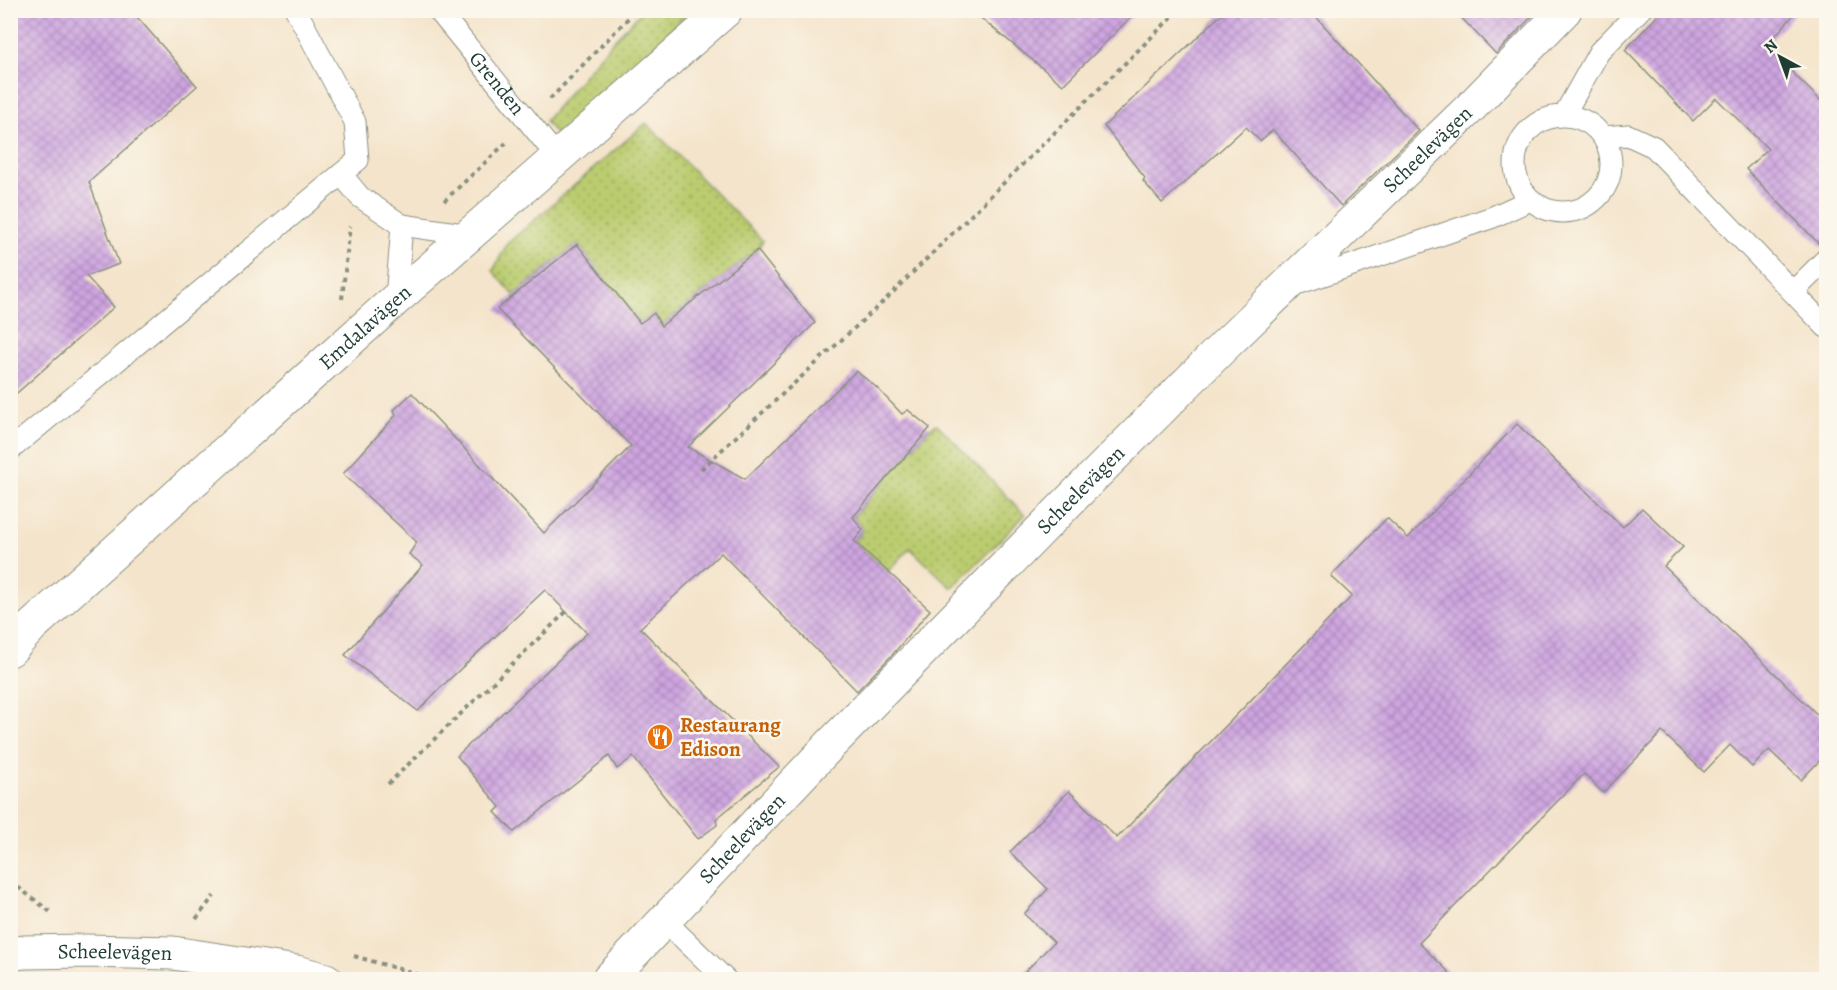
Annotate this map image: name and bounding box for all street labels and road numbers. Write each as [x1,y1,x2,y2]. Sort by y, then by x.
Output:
street label: Grenden [463,45,532,121]
street label: Scheelevägen [1376,99,1478,199]
street label: Emdalavägen [313,278,417,376]
street label: Scheelevägen [1030,439,1131,540]
street label: Scheelevägen [692,787,791,889]
street label: Scheelevägen [57,937,172,967]

